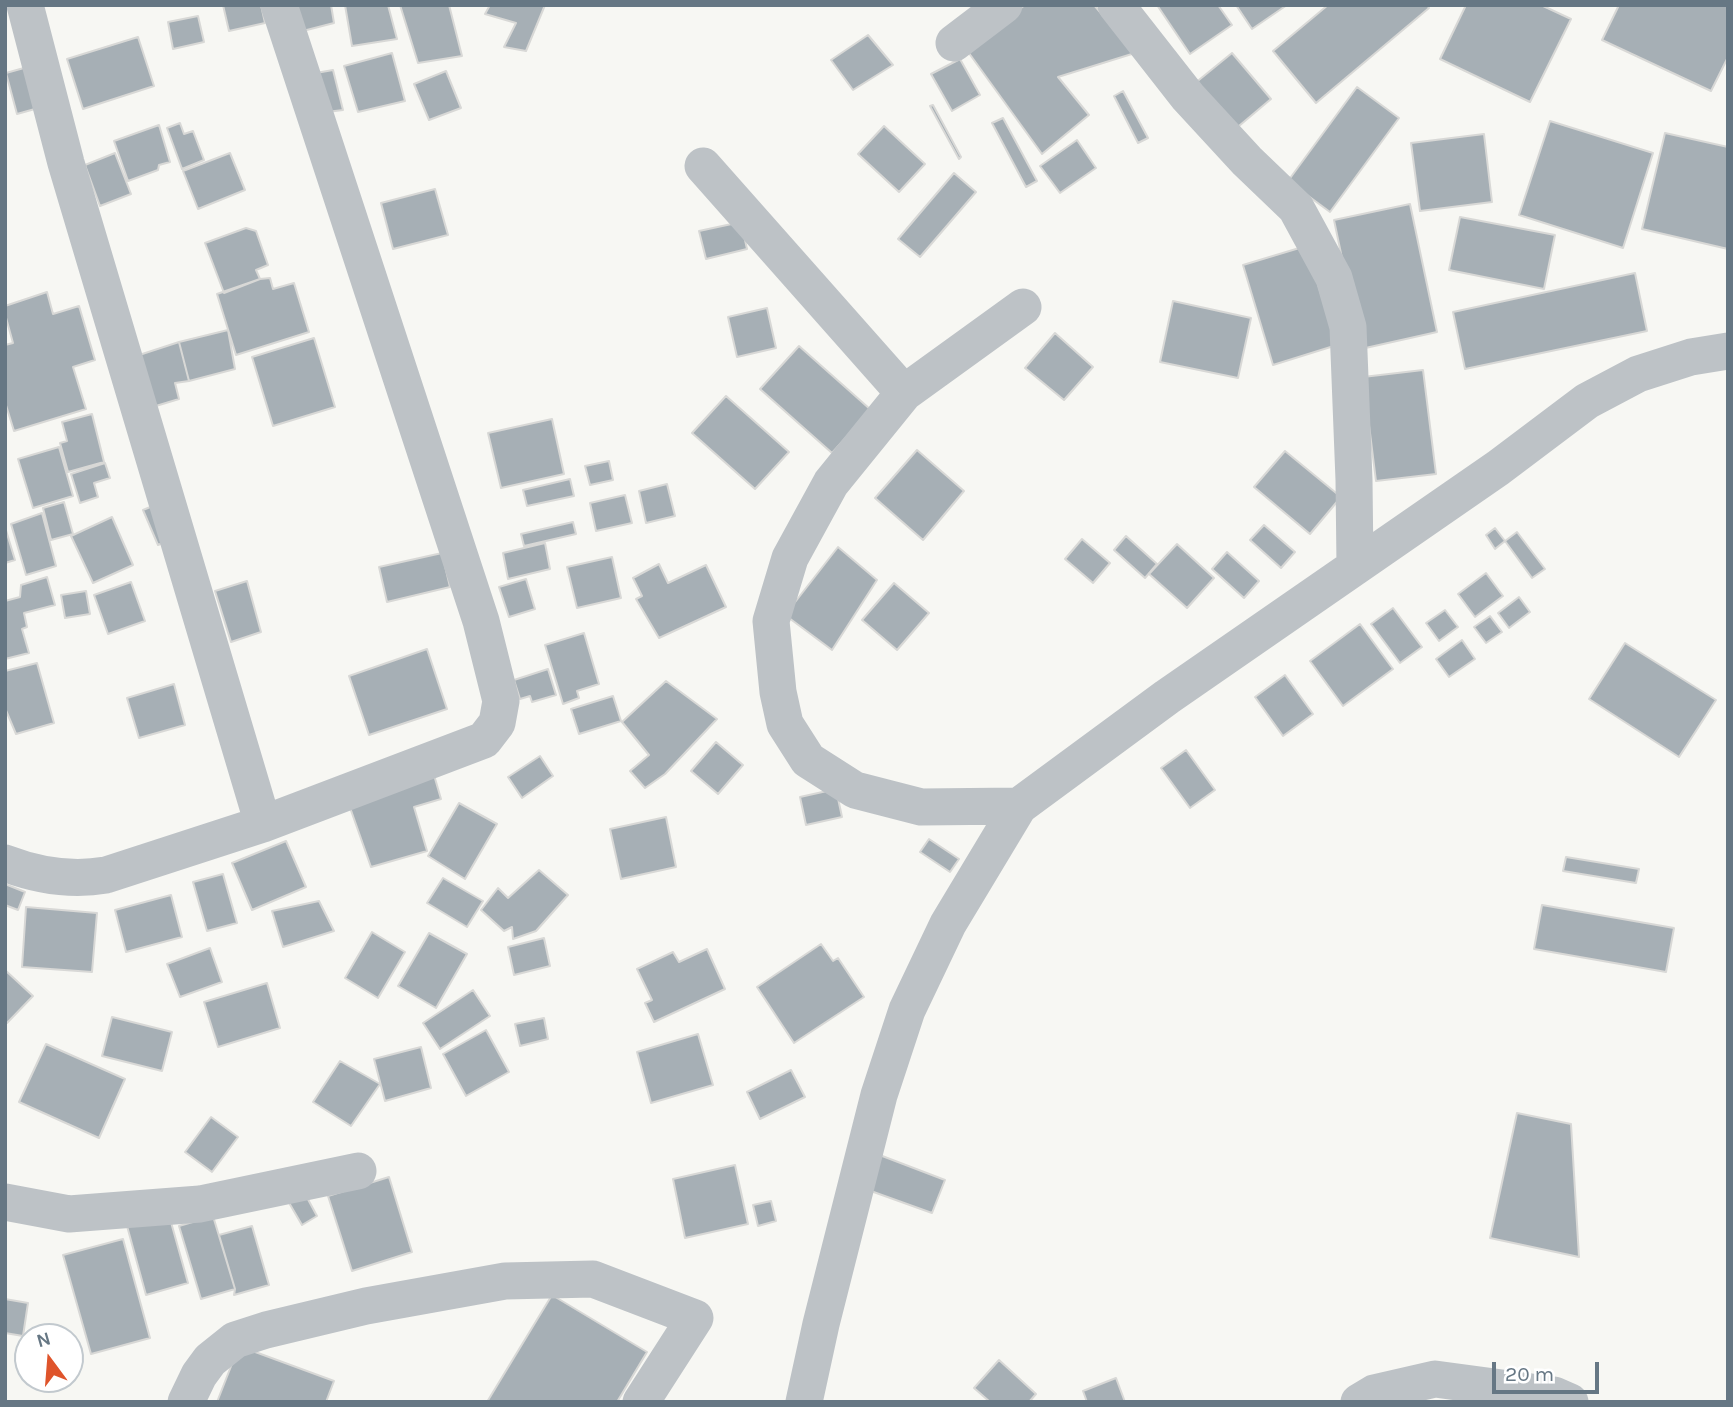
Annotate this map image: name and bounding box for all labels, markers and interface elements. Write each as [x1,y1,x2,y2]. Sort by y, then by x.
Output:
north arrow [14,1323,84,1393]
text: N [34,1327,53,1352]
scale bar [1495,1348,1602,1392]
text: 20 m [1505,1362,1554,1386]

